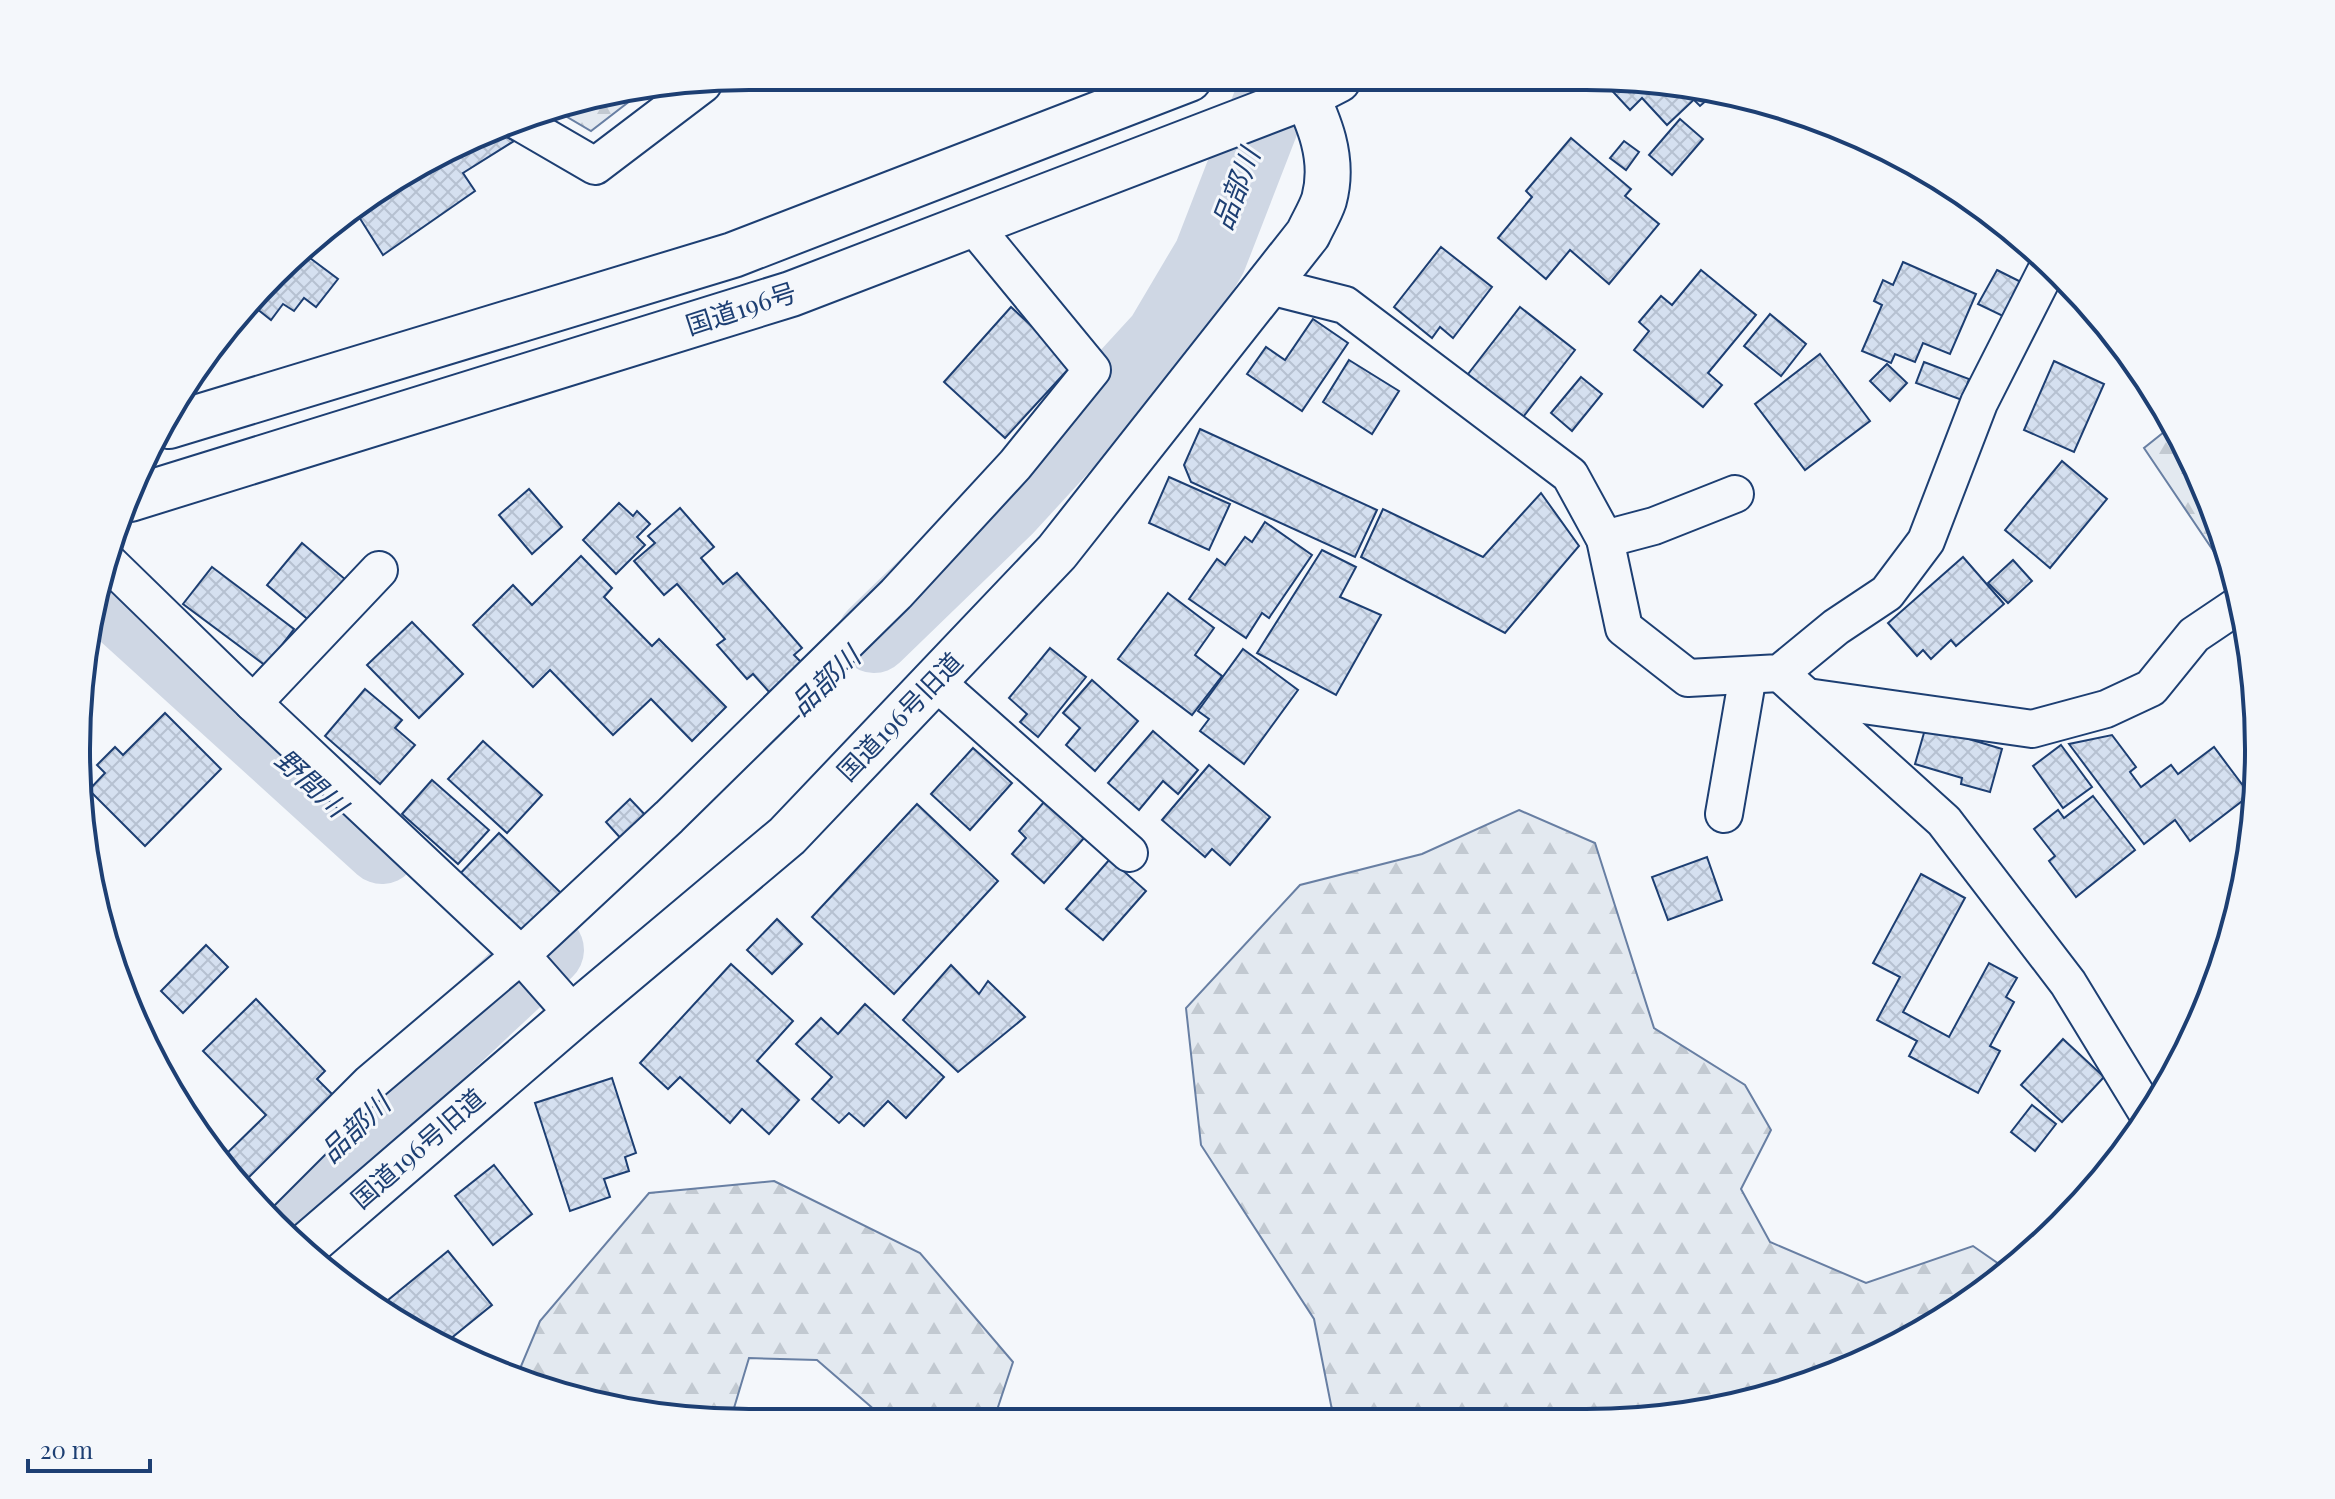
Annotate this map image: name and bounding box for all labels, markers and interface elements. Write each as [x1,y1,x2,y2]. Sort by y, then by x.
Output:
water label: 品部川 [1202,140,1268,234]
street label: 国道196号 [681,273,800,342]
water label: 品部川 [781,635,869,722]
street label: 国道196号旧道 [829,644,969,788]
water label: 野間川 [268,740,358,826]
street label: 国道196号旧道 [343,1080,491,1216]
water label: 品部川 [311,1082,399,1169]
scale bar [28,1423,150,1473]
text: 20 m [40,1433,93,1465]

